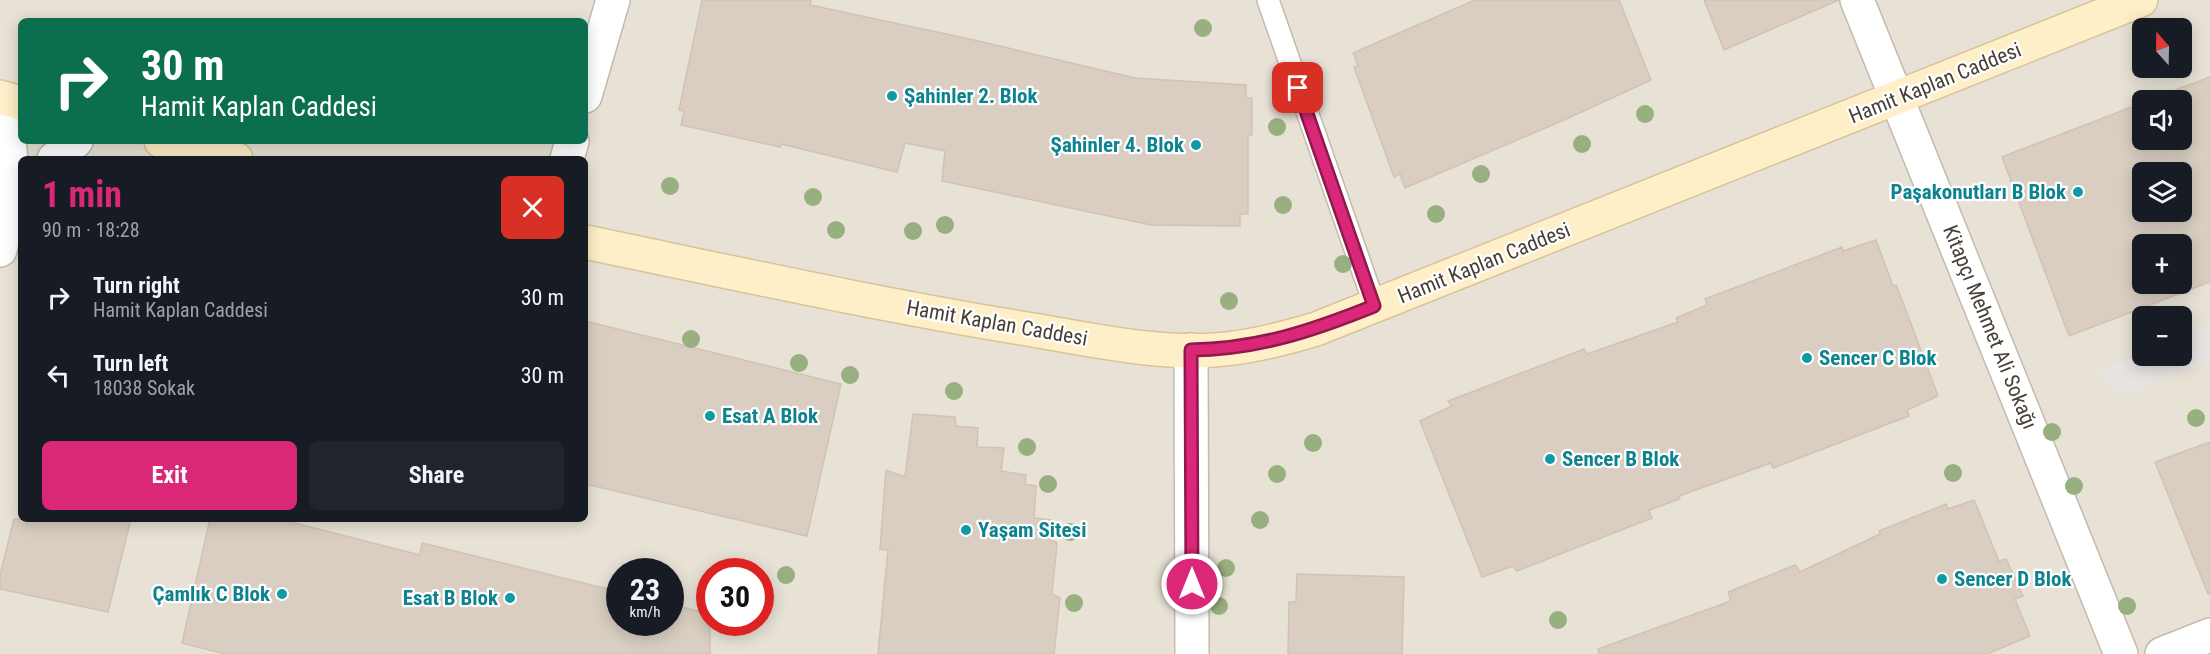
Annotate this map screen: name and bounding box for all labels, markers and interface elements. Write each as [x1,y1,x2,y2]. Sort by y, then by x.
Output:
north arrow [2132,18,2192,78]
map controls [2132,18,2192,366]
street label: Hamit Kaplan Caddesi [1845,37,2025,129]
text: 30 m [141,41,224,90]
icon: right [42,42,120,120]
pin [1272,62,1323,113]
icon: arrive [1281,71,1314,104]
place label: Şahinler 2. Blok [904,84,1038,108]
marker: Şahinler 2. Blok [885,89,899,103]
button: sound [2132,90,2192,150]
text: Hamit Kaplan Caddesi [141,91,377,123]
place label: Şahinler 4. Blok [1051,133,1185,157]
marker: Şahinler 4. Blok [1189,138,1203,152]
button: layers [2132,162,2192,222]
text: 1 min [42,174,122,216]
button: close [501,176,564,239]
place label: Paşakonutları B Blok [1891,180,2067,204]
marker: Paşakonutları B Blok [2071,185,2085,199]
street label: Hamit Kaplan Caddesi [1394,217,1574,309]
text: 90 m · 18:28 [42,218,140,242]
street label: Kitapçı Mehmet Ali Sokağı [1938,222,2042,432]
button: + [2132,234,2192,294]
text: Turn right [93,273,180,298]
icon: right [42,281,75,314]
text: 30 m [521,285,564,310]
street label: Hamit Kaplan Caddesi [905,295,1089,351]
text: Hamit Kaplan Caddesi [93,298,268,322]
button: − [2132,306,2192,366]
place label: Sencer C Blok [1819,346,1938,370]
text: Turn left [93,351,168,376]
marker: Sencer C Blok [1800,351,1814,365]
icon: left [42,359,75,392]
text: 30 m [521,363,564,388]
text: 18038 Sokak [93,376,195,400]
place label: Esat A Blok [722,404,819,428]
marker: Esat A Blok [703,409,717,423]
button: Exit [42,441,297,510]
button: Share [309,441,564,510]
place label: Sencer B Blok [1562,447,1680,471]
marker: Sencer B Blok [1543,452,1557,466]
place label: Yaşam Sitesi [978,518,1086,542]
marker: Yaşam Sitesi [959,523,973,537]
position arrow [1160,552,1224,616]
speed limit sign: 30 [696,558,774,636]
place label: Sencer D Blok [1954,567,2072,591]
text: 23 [630,572,660,607]
marker: Sencer D Blok [1935,572,1949,586]
place label: Çamlık C Blok [153,582,271,606]
place label: Esat B Blok [403,586,499,610]
marker: Çamlık C Blok [275,587,289,601]
marker: Esat B Blok [503,591,517,605]
text: km/h [630,603,660,621]

